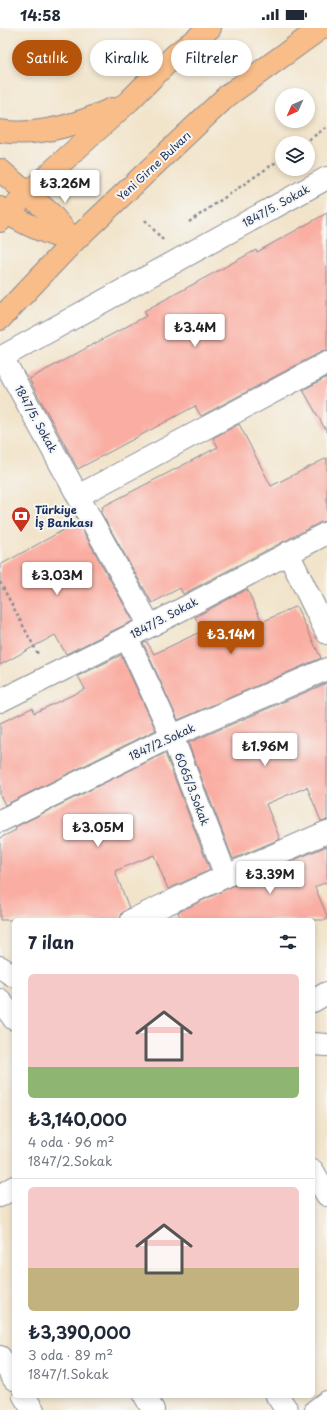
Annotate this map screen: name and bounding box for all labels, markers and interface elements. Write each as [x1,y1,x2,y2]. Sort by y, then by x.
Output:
text: 14:58 [20,3,61,26]
chip: Satılık [12,40,82,76]
chip: Kiralık [90,40,163,76]
chip: Filtreler [171,40,252,76]
north arrow [275,88,315,128]
map controls [275,88,315,176]
street label: Yeni Girne Bulvarı [113,127,194,204]
button: layers [275,136,315,176]
pin: ₺3.26M [32,170,98,204]
text: ₺3.26M [40,173,90,192]
street label: 1847/5. Sokak [239,180,313,231]
pin: ₺3.4M [167,314,223,348]
text: ₺3.4M [174,317,216,336]
street label: 1847/5. Sokak [11,382,62,456]
place label: Türkiye İş Bankası [35,501,93,531]
bank icon: Türkiye İş Bankası [10,505,32,533]
pin: ₺3.03M [24,562,90,596]
text: ₺3.03M [31,565,83,584]
street label: 1847/3. Sokak [127,592,201,643]
pin: ₺3.14M [198,621,264,655]
text: ₺3.14M [207,624,255,643]
street label: 1847/2.Sokak [126,718,198,764]
pin: ₺1.96M [232,733,298,767]
text: ₺1.96M [241,736,289,755]
street label: 6065/3.Sokak [171,750,214,829]
pin: ₺3.05M [65,814,131,848]
text: ₺3.05M [72,817,124,836]
pin: ₺3.39M [237,861,303,895]
text: ₺3.39M [245,864,295,883]
text: 7 ilan [28,929,74,955]
icon: filters [277,931,299,953]
icon: home [128,1000,200,1072]
text: ₺3,140,000 [28,1106,127,1132]
text: 4 oda · 96 m² [28,1132,115,1151]
text: 1847/2.Sokak [28,1151,113,1170]
icon: home [128,1213,200,1285]
text: ₺3,390,000 [28,1319,131,1345]
text: 3 oda · 89 m² [28,1345,113,1364]
text: 1847/1.Sokak [28,1364,109,1383]

